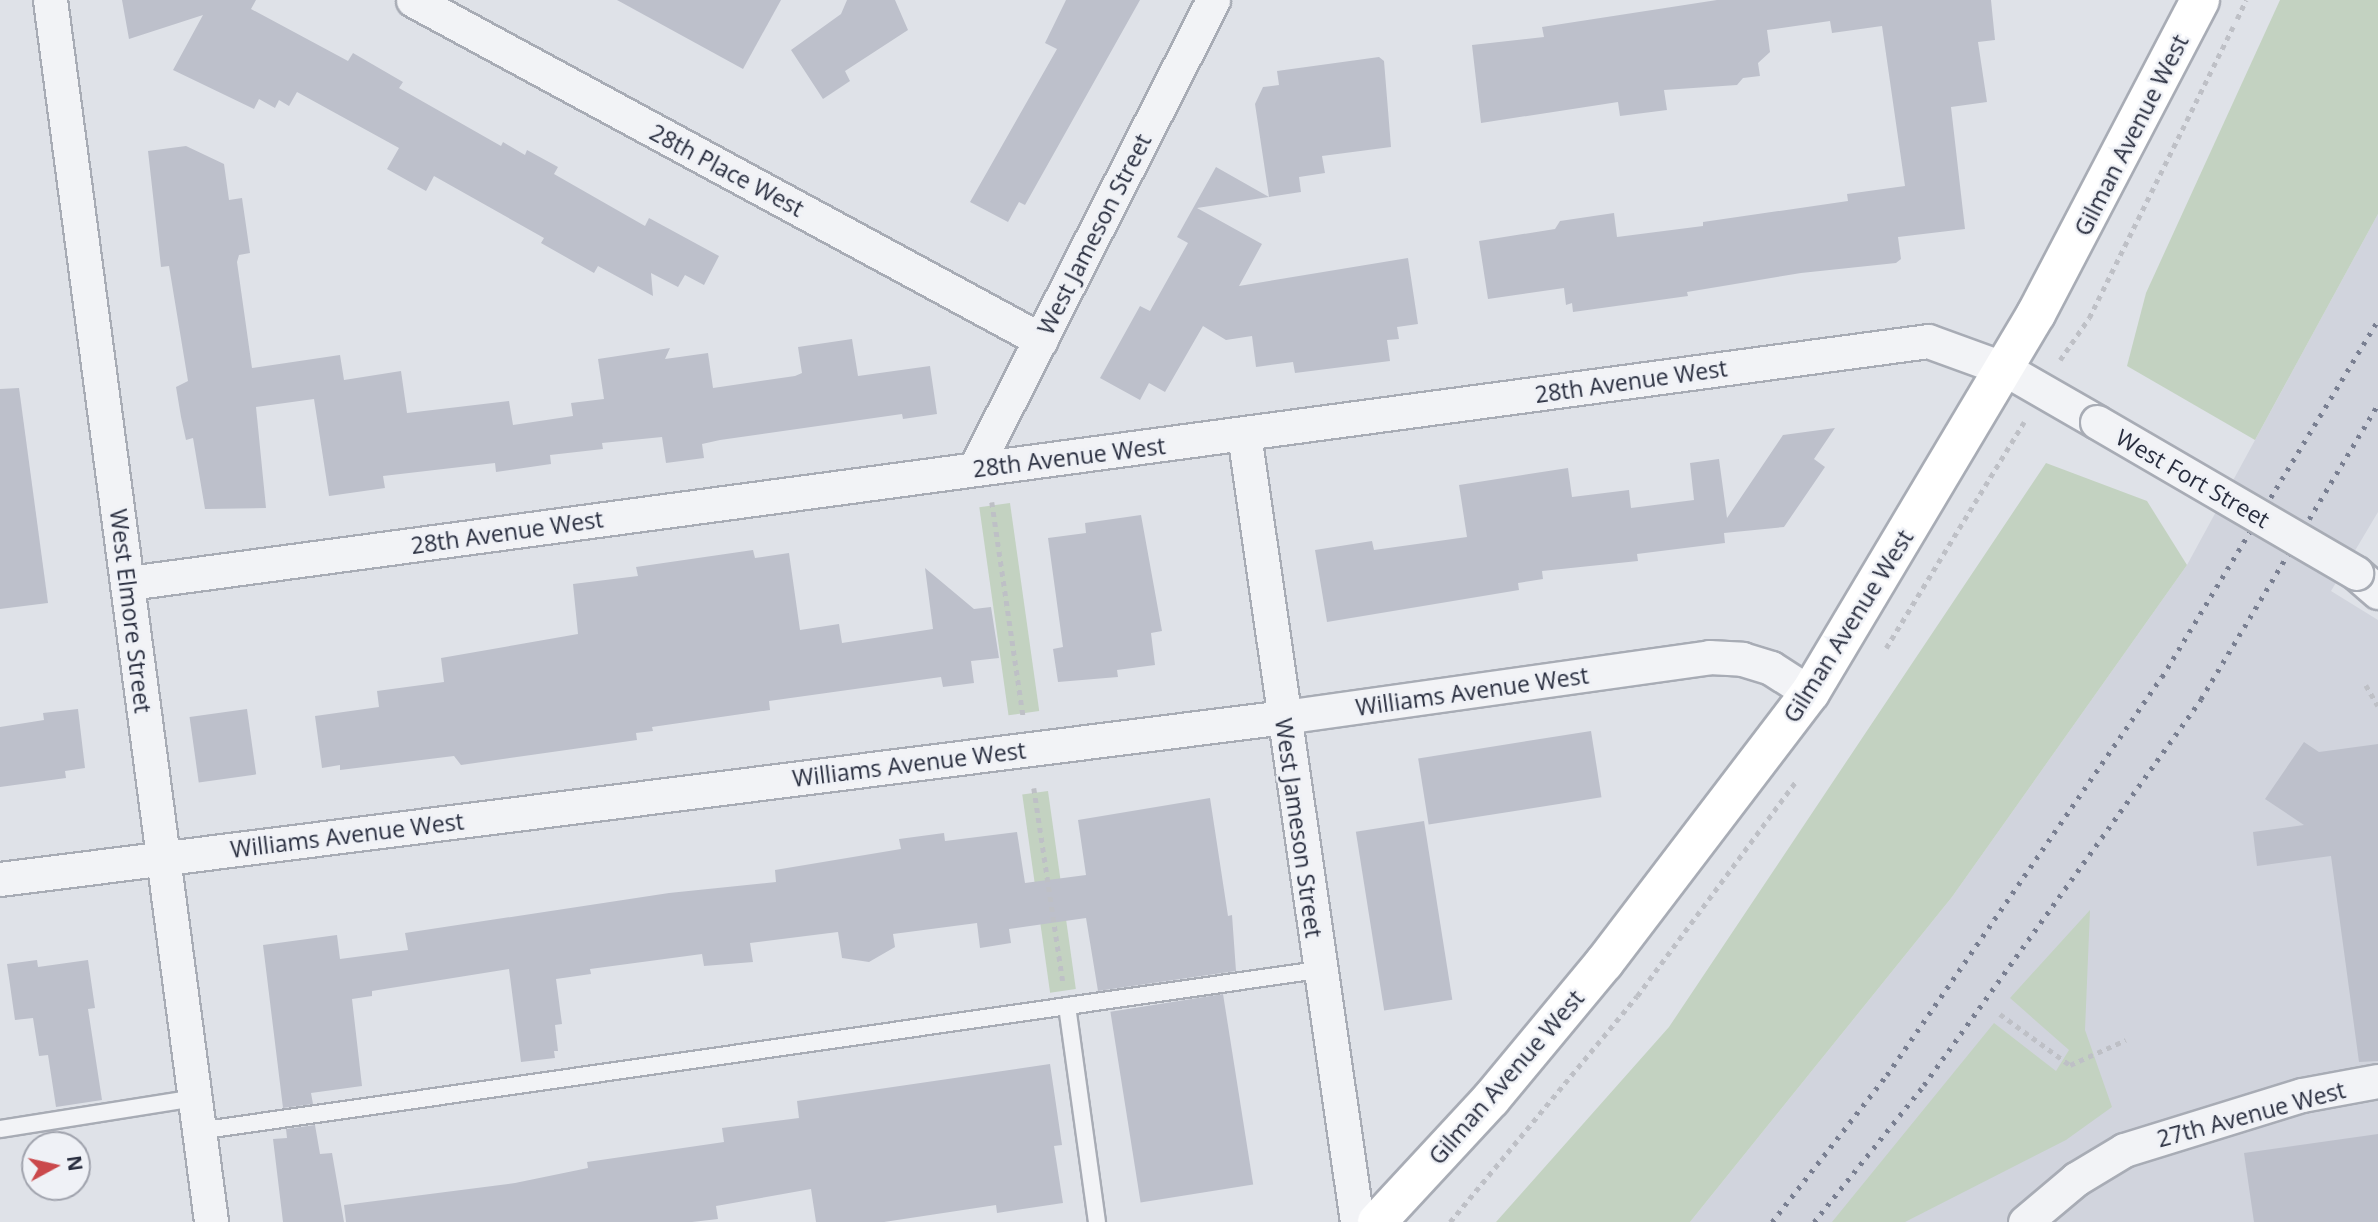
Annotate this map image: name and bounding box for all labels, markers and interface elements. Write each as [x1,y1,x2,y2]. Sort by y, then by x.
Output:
street label: Gilman Avenue West [2068,30,2194,240]
street label: 28th Place West [645,118,809,222]
street label: West Jameson Street [1031,129,1157,339]
street label: 28th Avenue West [1533,354,1729,408]
street label: West Fort Street [2111,423,2275,533]
street label: 28th Avenue West [971,431,1167,483]
street label: 28th Avenue West [409,505,605,559]
street label: West Elmore Street [105,507,157,715]
street label: Gilman Avenue West [1778,525,1918,727]
street label: Williams Avenue West [1354,661,1590,721]
street label: West Jameson Street [1270,716,1328,940]
street label: Williams Avenue West [791,736,1027,792]
street label: Williams Avenue West [229,807,465,863]
street label: Gilman Avenue West [1423,984,1589,1170]
street label: 27th Avenue West [2154,1076,2348,1152]
north arrow [21,1131,91,1201]
text: N [61,1154,89,1173]

